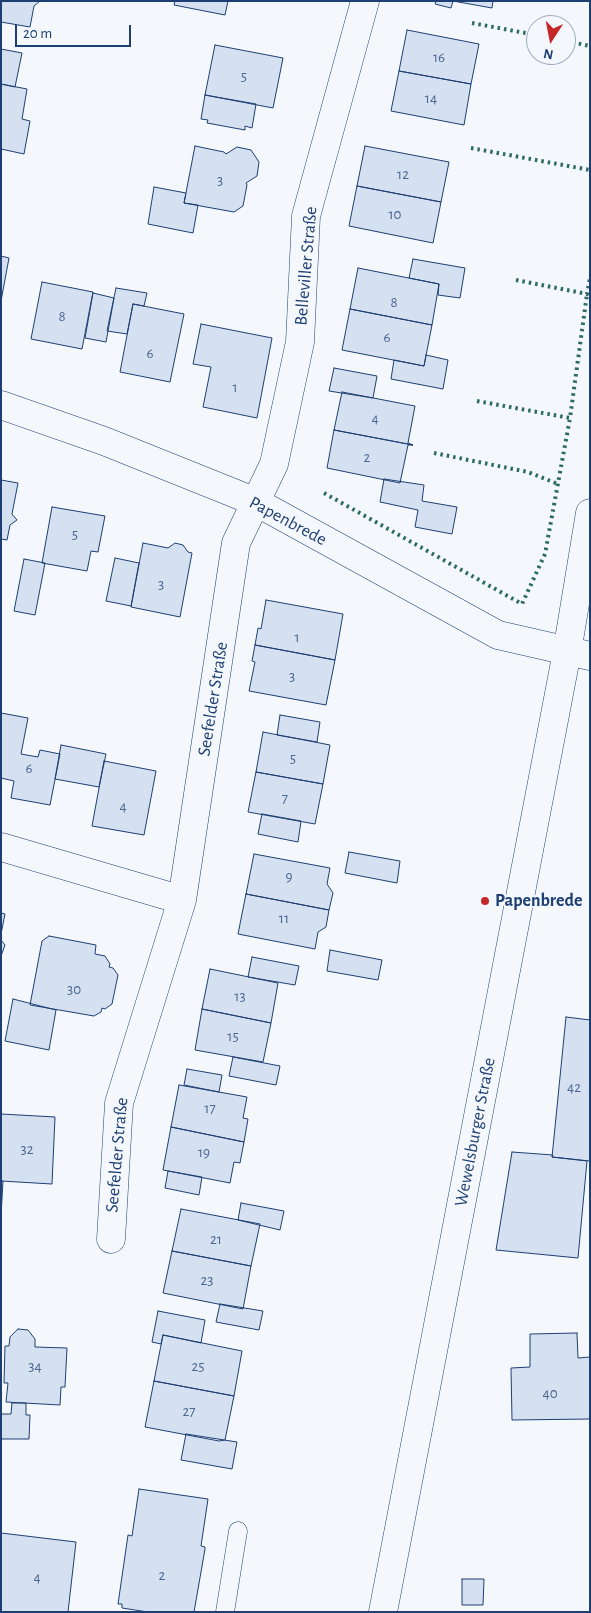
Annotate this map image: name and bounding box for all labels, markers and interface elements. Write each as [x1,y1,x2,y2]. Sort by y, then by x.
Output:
scale bar [18,15,134,47]
north arrow [526,15,576,65]
text: 20 m [23,26,52,41]
text: N [542,46,554,62]
house number: 16 [433,48,445,66]
house number: 5 [241,67,247,85]
house number: 14 [425,89,437,107]
house number: 12 [397,165,409,183]
house number: 3 [217,171,223,189]
house number: 10 [388,205,402,223]
street label: Belleviller Straße [290,206,322,326]
house number: 8 [390,293,398,311]
house number: 8 [58,307,66,325]
house number: 6 [383,328,391,346]
house number: 6 [146,344,154,362]
house number: 1 [232,378,238,396]
house number: 4 [371,409,379,427]
house number: 2 [364,448,370,466]
street label: Papenbrede [246,492,330,550]
house number: 5 [72,525,78,543]
house number: 3 [158,575,164,593]
house number: 1 [294,628,300,646]
street label: Seefelder Straße [193,640,233,758]
house number: 3 [289,667,295,685]
house number: 5 [290,749,296,767]
house number: 6 [25,759,33,777]
house number: 7 [282,789,288,807]
house number: 4 [119,797,127,815]
house number: 9 [285,867,293,885]
place label: Papenbrede [495,890,583,912]
marker: Papenbrede [479,895,491,907]
house number: 11 [279,909,289,927]
house number: 30 [67,980,81,998]
house number: 13 [234,987,246,1005]
house number: 15 [227,1027,239,1045]
street label: Wewelsburger Straße [450,1056,500,1208]
house number: 42 [567,1078,581,1096]
street label: Seefelder Straße [101,1097,133,1213]
house number: 17 [204,1099,216,1117]
house number: 32 [20,1140,34,1158]
house number: 19 [198,1143,210,1161]
house number: 21 [210,1230,222,1248]
house number: 23 [200,1271,214,1289]
house number: 34 [28,1357,42,1375]
house number: 25 [191,1357,205,1375]
house number: 40 [542,1384,558,1402]
house number: 27 [182,1402,196,1420]
house number: 2 [159,1566,165,1584]
house number: 4 [33,1568,41,1586]

